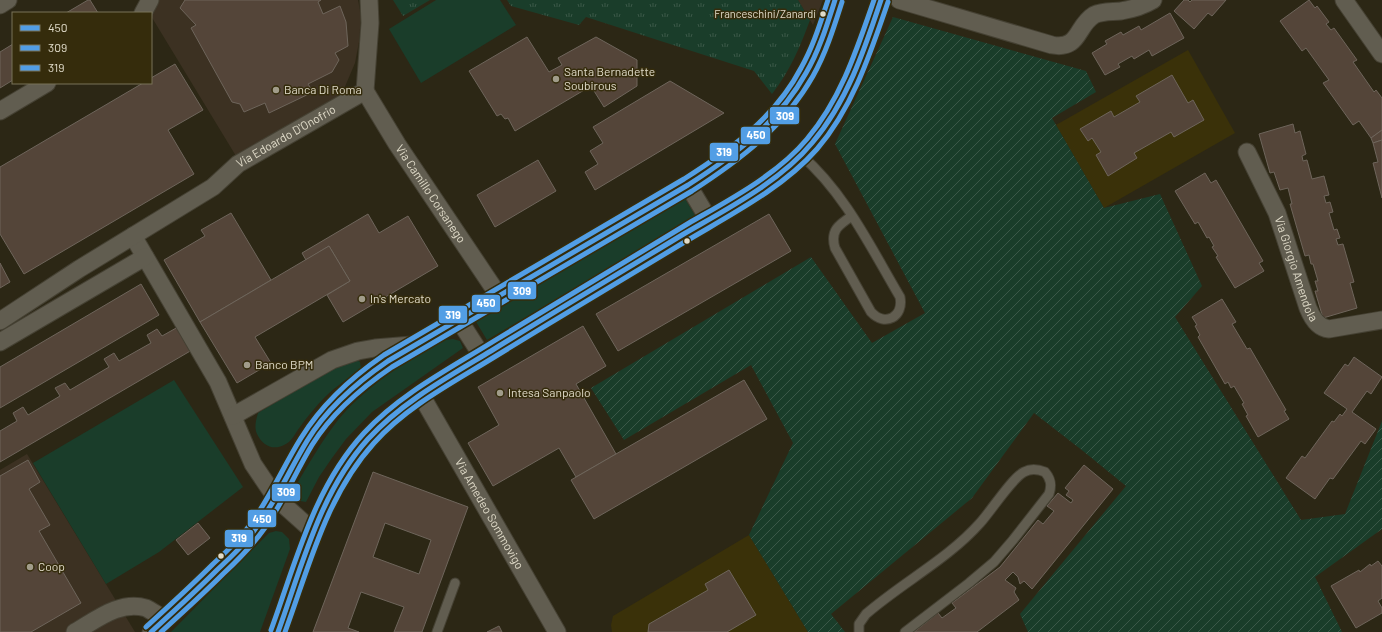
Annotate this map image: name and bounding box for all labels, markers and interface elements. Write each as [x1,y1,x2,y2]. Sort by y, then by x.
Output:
place label: Franceschini/Zanardi [714,7,816,20]
marker: Franceschini/Zanardi [818,9,828,19]
legend [12,12,152,84]
text: 450 [48,20,68,34]
text: 309 [48,40,67,54]
text: 319 [48,60,65,74]
place label: Santa Bernadette Soubirous [564,64,655,92]
marker: Santa Bernadette Soubirous [551,74,561,84]
place label: Banca Di Roma [284,82,362,96]
marker: Banca Di Roma [271,85,281,95]
street label: Via Edoardo D'Onofrio [233,101,338,170]
line badge: 309 [769,106,800,125]
text: 309 [776,109,794,122]
line badge: 450 [740,126,771,145]
text: 450 [747,128,765,141]
street label: Via Camillo Corsanego [393,142,469,245]
line badge: 319 [709,142,739,162]
text: 319 [716,145,732,158]
street label: Via Giorgio Amendola [1273,214,1321,324]
unlabelled marker [682,236,692,246]
line badge: 309 [507,281,537,300]
text: 309 [513,284,531,297]
place label: In's Mercato [370,291,431,305]
marker: In's Mercato [357,294,367,304]
line badge: 450 [471,294,501,313]
text: 450 [477,296,495,309]
line badge: 319 [438,305,468,324]
text: 319 [445,308,461,321]
place label: Banco BPM [255,357,313,371]
marker: Banco BPM [242,360,252,370]
place label: Intesa Sanpaolo [508,385,591,399]
marker: Intesa Sanpaolo [495,388,505,398]
street label: Via Amedeo Sommovigo [453,455,527,571]
line badge: 309 [271,483,301,502]
text: 309 [277,485,295,498]
line badge: 450 [247,509,277,528]
text: 450 [253,512,271,525]
line badge: 319 [224,529,254,548]
text: 319 [231,531,247,544]
unlabelled marker [216,551,226,561]
place label: Coop [38,559,65,573]
marker: Coop [25,562,35,572]

